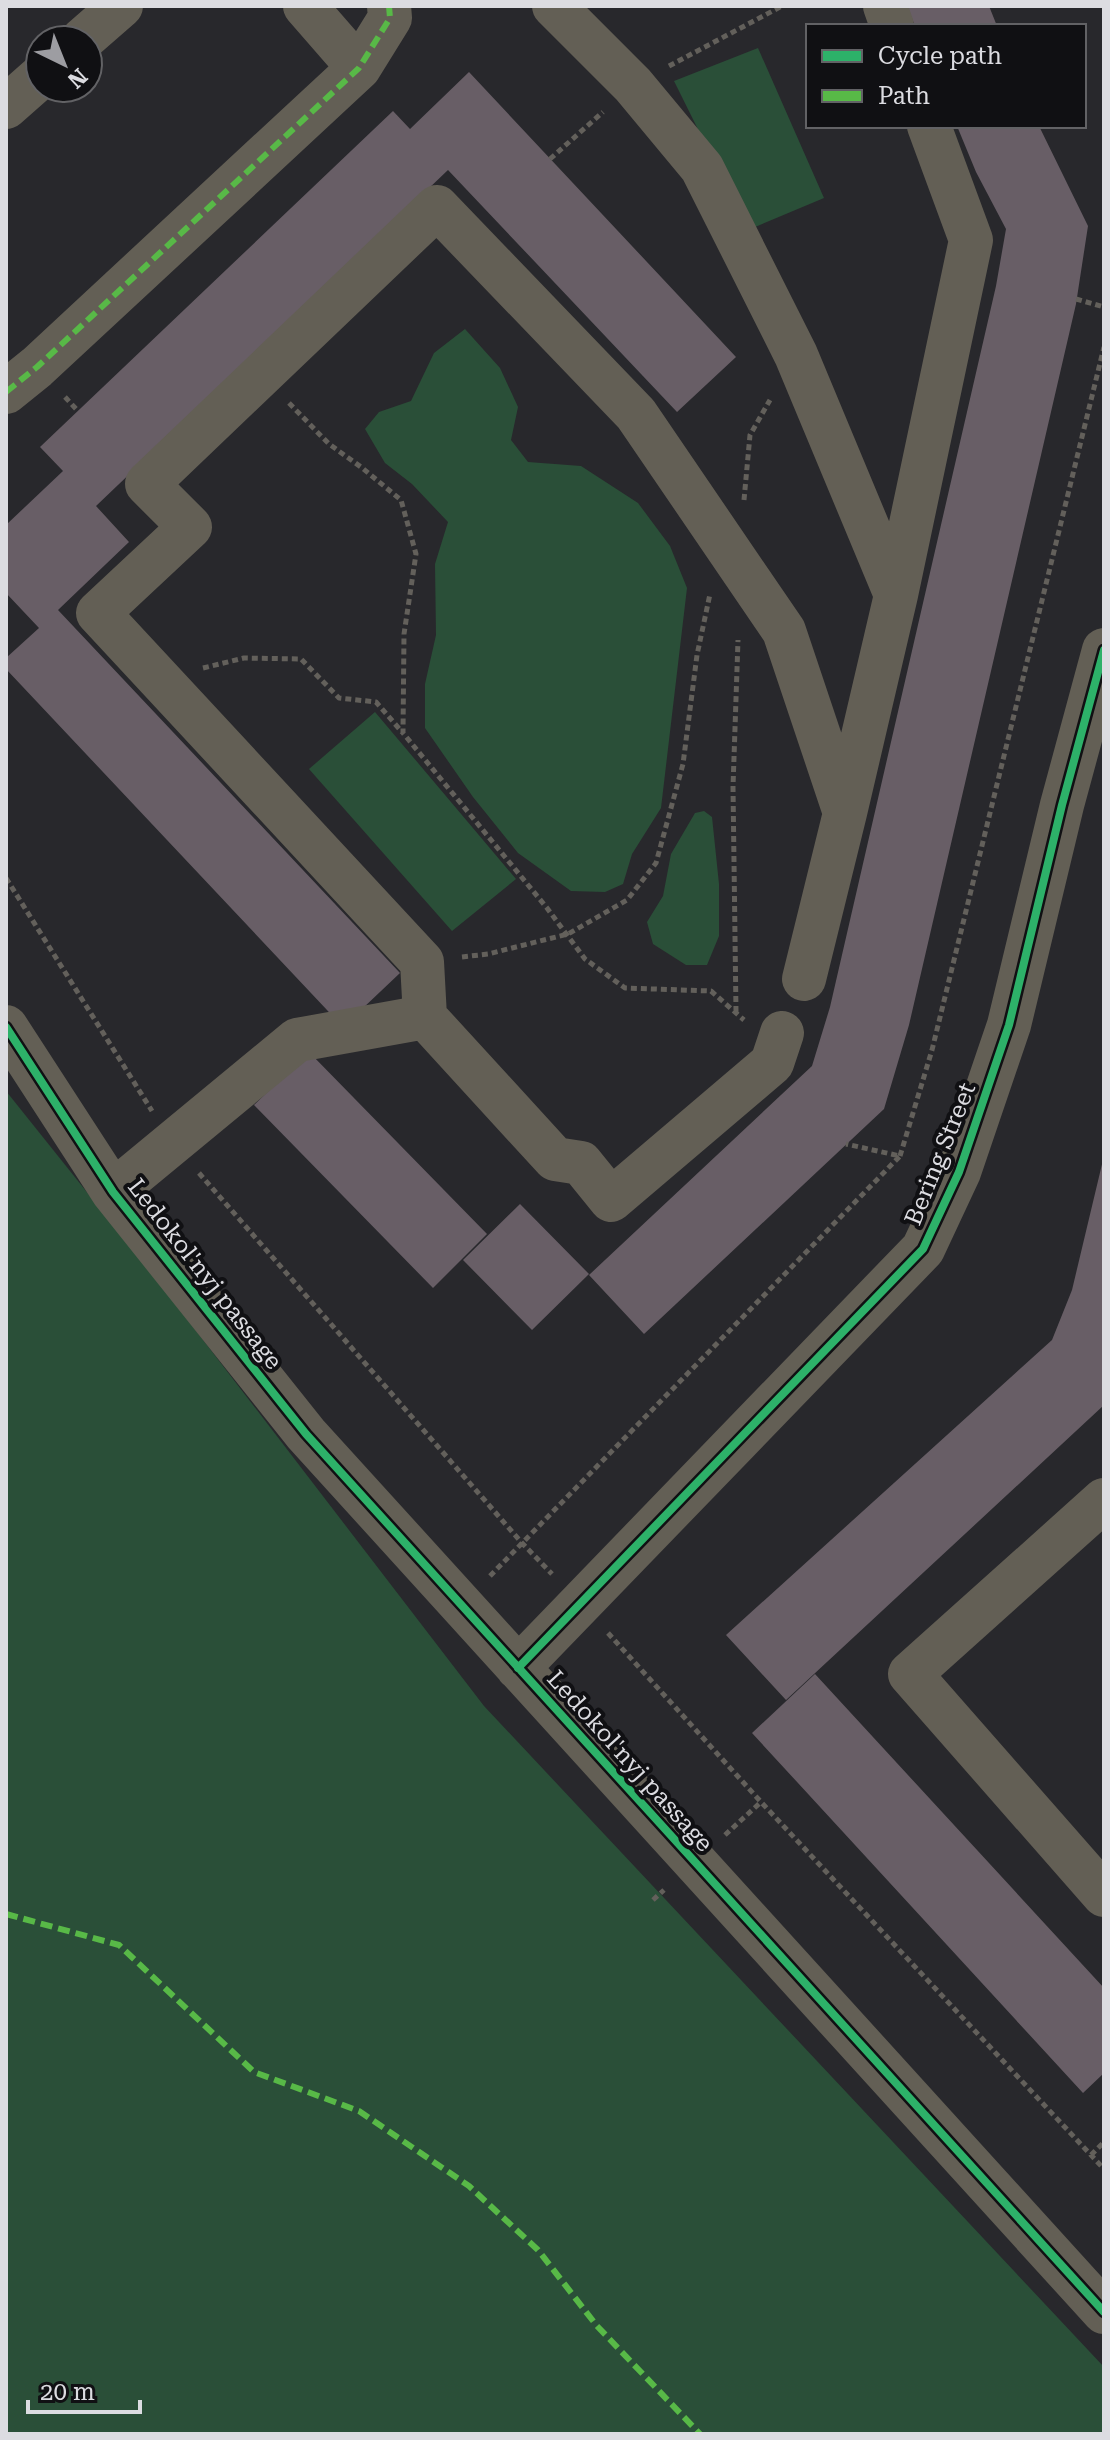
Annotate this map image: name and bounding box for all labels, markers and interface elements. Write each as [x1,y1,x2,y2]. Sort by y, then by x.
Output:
north arrow [24,24,104,104]
legend [806,24,1086,128]
text: Cycle path [878,42,1002,70]
text: N [63,63,92,93]
text: Path [878,82,930,110]
street label: Bering Street [899,1079,981,1229]
street label: Ledokol'nyj passage [122,1173,288,1375]
street label: Ledokol'nyj passage [541,1665,719,1857]
scale bar [28,2364,140,2414]
text: 20 m [40,2378,95,2406]

